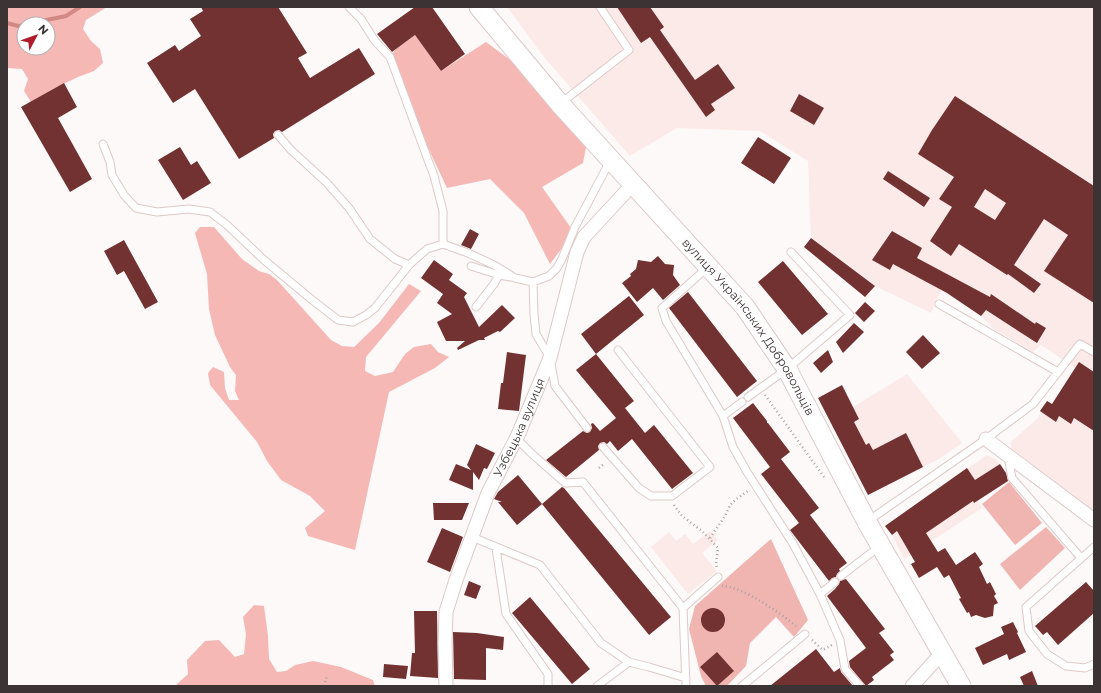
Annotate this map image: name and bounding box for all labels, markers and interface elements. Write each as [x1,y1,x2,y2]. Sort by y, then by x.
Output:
north arrow [16,16,56,56]
text: N [35,21,52,37]
street label: вулиця Українських Добровольців [679,235,818,418]
street label: Узбецька вулиця [490,376,548,479]

